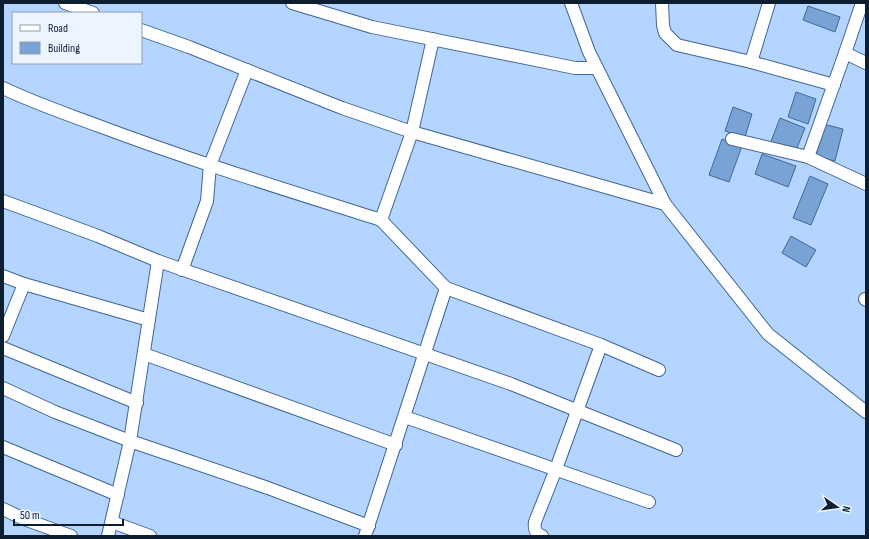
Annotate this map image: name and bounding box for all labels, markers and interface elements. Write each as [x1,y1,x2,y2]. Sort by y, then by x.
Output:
legend [12,12,142,64]
text: Road [48,21,68,36]
text: Building [48,41,80,56]
north arrow [817,487,857,527]
scale bar [14,501,123,527]
text: N [839,505,853,514]
text: 50 m [20,508,40,523]

